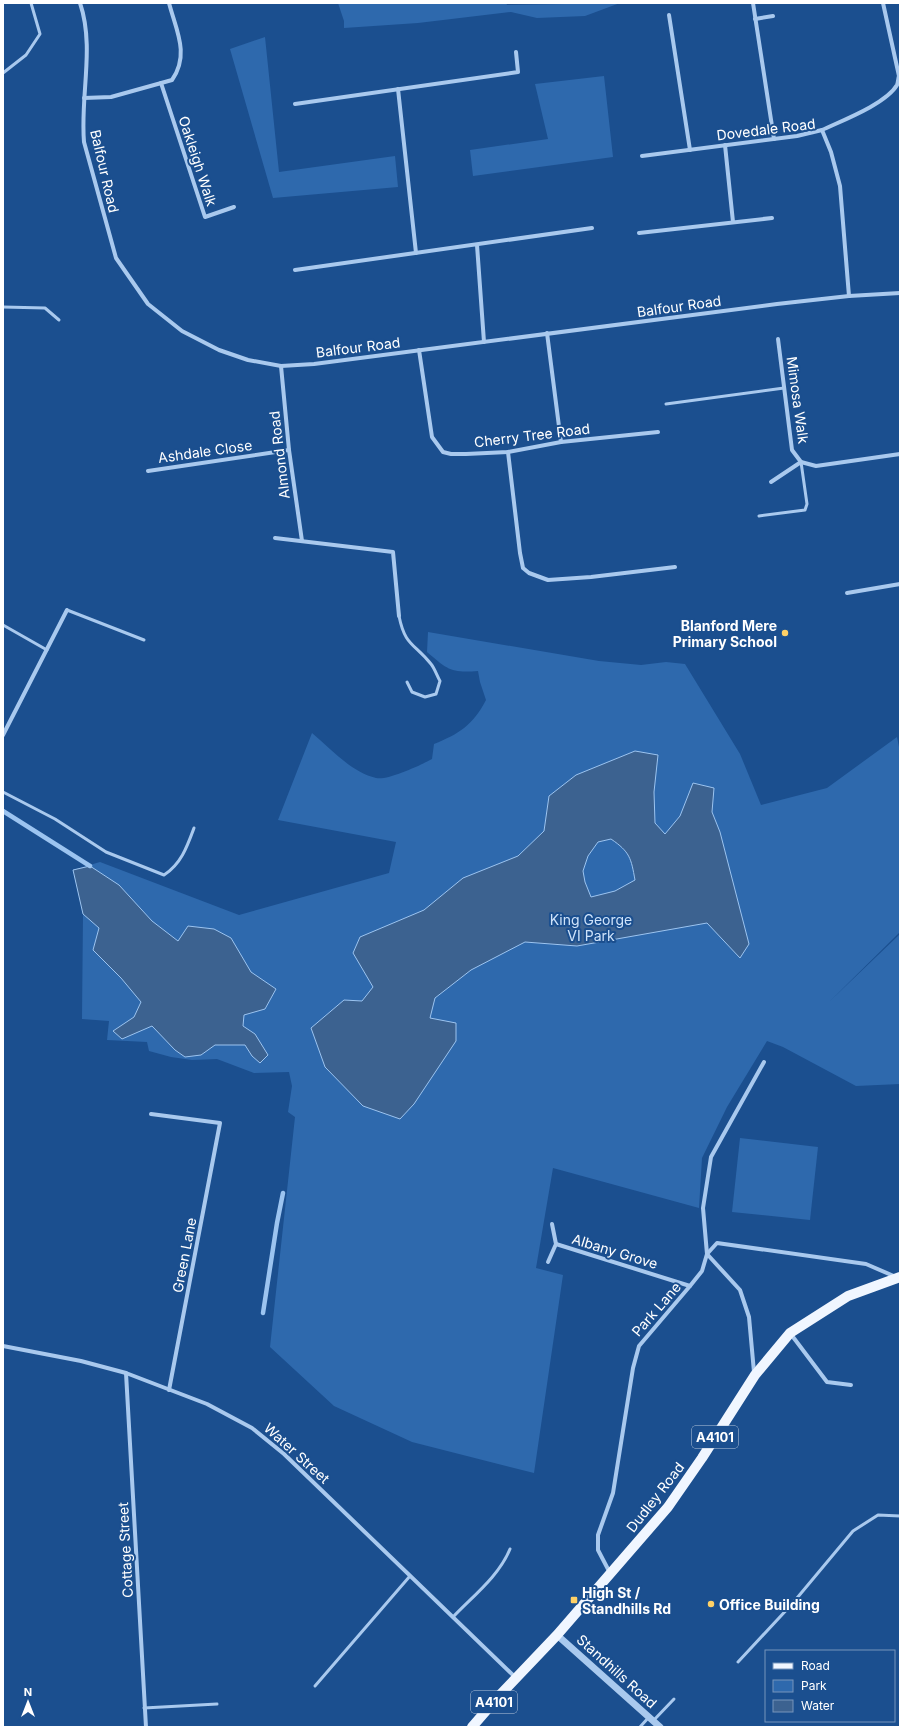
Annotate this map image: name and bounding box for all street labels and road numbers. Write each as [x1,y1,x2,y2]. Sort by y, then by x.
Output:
street label: Oakleigh Walk [175,114,221,209]
street label: Dovedale Road [715,114,817,144]
street label: Balfour Road [87,128,123,214]
street label: Balfour Road [636,292,722,320]
street label: Balfour Road [315,333,401,361]
street label: Mimosa Walk [783,355,813,445]
street label: Almond Road [265,410,293,500]
street label: Cherry Tree Road [473,419,591,451]
street label: Ashdale Close [157,436,253,466]
street label: Green Lane [168,1216,200,1294]
street label: Albany Grove [570,1230,660,1272]
street label: Park Lane [628,1278,684,1340]
street label: Water Street [261,1419,334,1487]
road number: A4101 [692,1426,738,1448]
street label: Dudley Road [623,1459,687,1535]
street label: Cottage Street [114,1501,136,1598]
street label: Standhills Road [573,1631,661,1711]
road number: A4101 [471,1691,517,1713]

